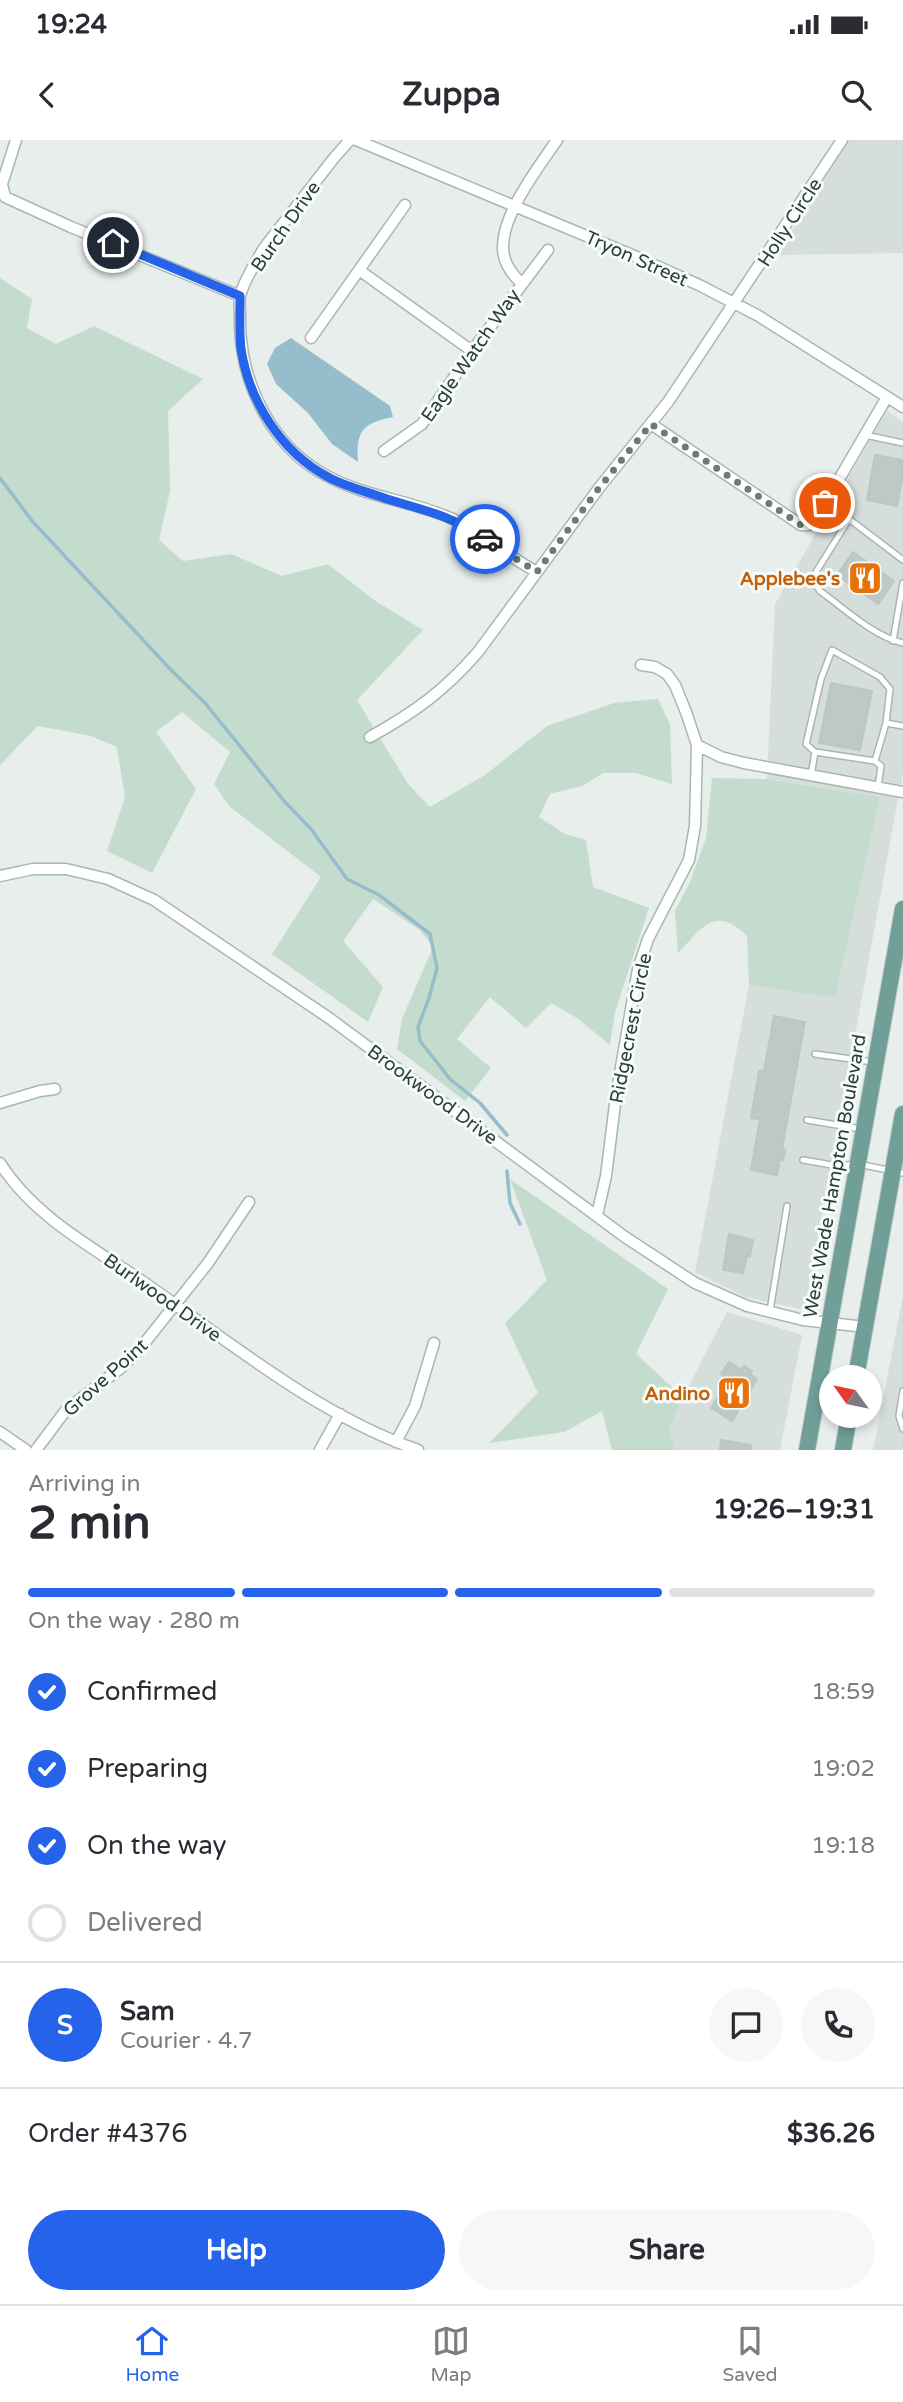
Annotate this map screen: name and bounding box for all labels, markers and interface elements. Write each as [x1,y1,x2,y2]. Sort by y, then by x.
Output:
text: 19:24 [35,9,107,40]
icon: back [28,76,66,114]
text: Zuppa [402,76,501,114]
icon: search [837,76,875,114]
street label: Holly Circle [753,174,827,271]
street label: Burch Drive [247,177,325,276]
pin [83,213,143,273]
icon: home [94,224,132,262]
street label: Tryon Street [582,226,691,291]
street label: Eagle Watch Way [417,285,525,426]
pin [795,473,855,533]
icon: bag [806,484,844,522]
courier [450,504,520,574]
icon: car [466,520,504,558]
restaurant icon: Applebee's [846,559,884,597]
place label: Applebee's [740,568,840,591]
street label: Ridgecrest Circle [606,951,656,1105]
street label: West Wade Hampton Boulevard [799,1032,871,1320]
street label: Brookwood Drive [363,1040,502,1149]
street label: Burlwood Drive [99,1249,225,1347]
street label: Grove Point [59,1334,152,1421]
north arrow [819,1365,882,1428]
map controls [819,1365,882,1428]
restaurant icon: Andino [715,1374,753,1412]
place label: Andino [645,1383,710,1405]
text: Arriving in [28,1470,141,1498]
text: 19:26–19:31 [713,1494,875,1525]
text: 2 min [28,1496,151,1551]
text: On the way · 280 m [28,1607,240,1635]
icon: check [28,1673,66,1711]
text: Confirmed [87,1676,217,1707]
text: 18:59 [811,1678,875,1706]
icon: check [28,1750,66,1788]
text: Preparing [87,1753,208,1784]
text: 19:02 [811,1755,875,1783]
icon: check [28,1827,66,1865]
text: On the way [87,1830,227,1861]
text: 19:18 [811,1832,875,1860]
text: Delivered [87,1907,203,1938]
button: chat [709,1988,783,2062]
button: phone [801,1988,875,2062]
text: Sam [120,1996,175,2027]
text: S [57,2010,73,2041]
text: Courier · 4.7 [120,2027,253,2055]
text: Order #4376 [28,2118,188,2149]
text: $36.26 [787,2118,875,2149]
button: Help [28,2210,445,2290]
button: Share [459,2210,875,2290]
tab: Home [126,2322,179,2386]
tab: Map [430,2322,471,2386]
tab: Saved [723,2322,777,2386]

